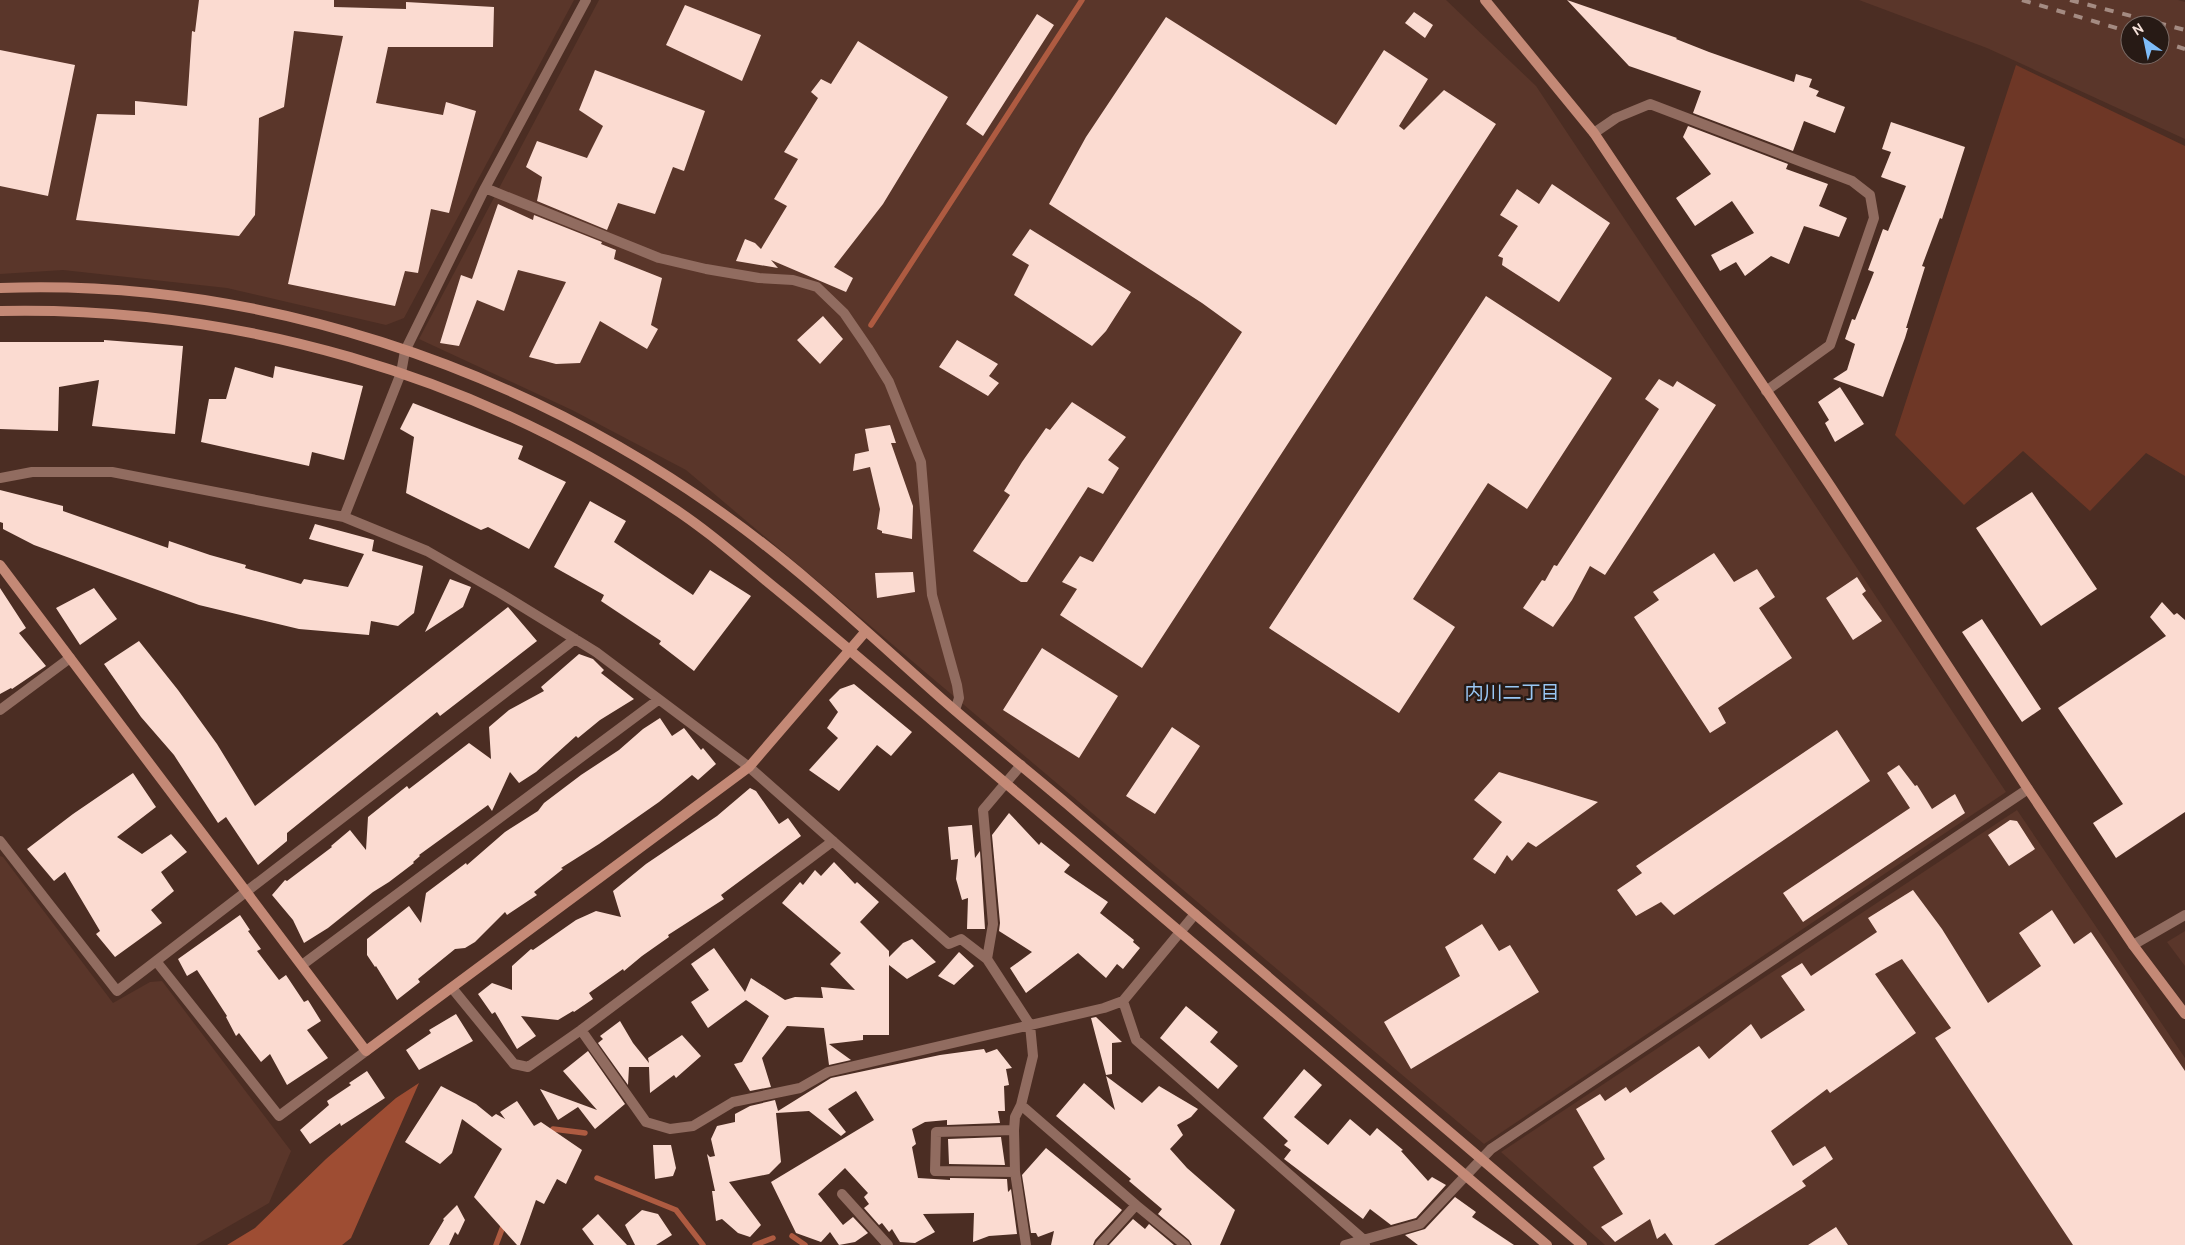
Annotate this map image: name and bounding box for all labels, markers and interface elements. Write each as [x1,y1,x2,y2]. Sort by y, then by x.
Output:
north arrow [2120,15,2170,65]
text: N [2129,19,2147,39]
district label: 内川二丁目 [1464,681,1560,704]

